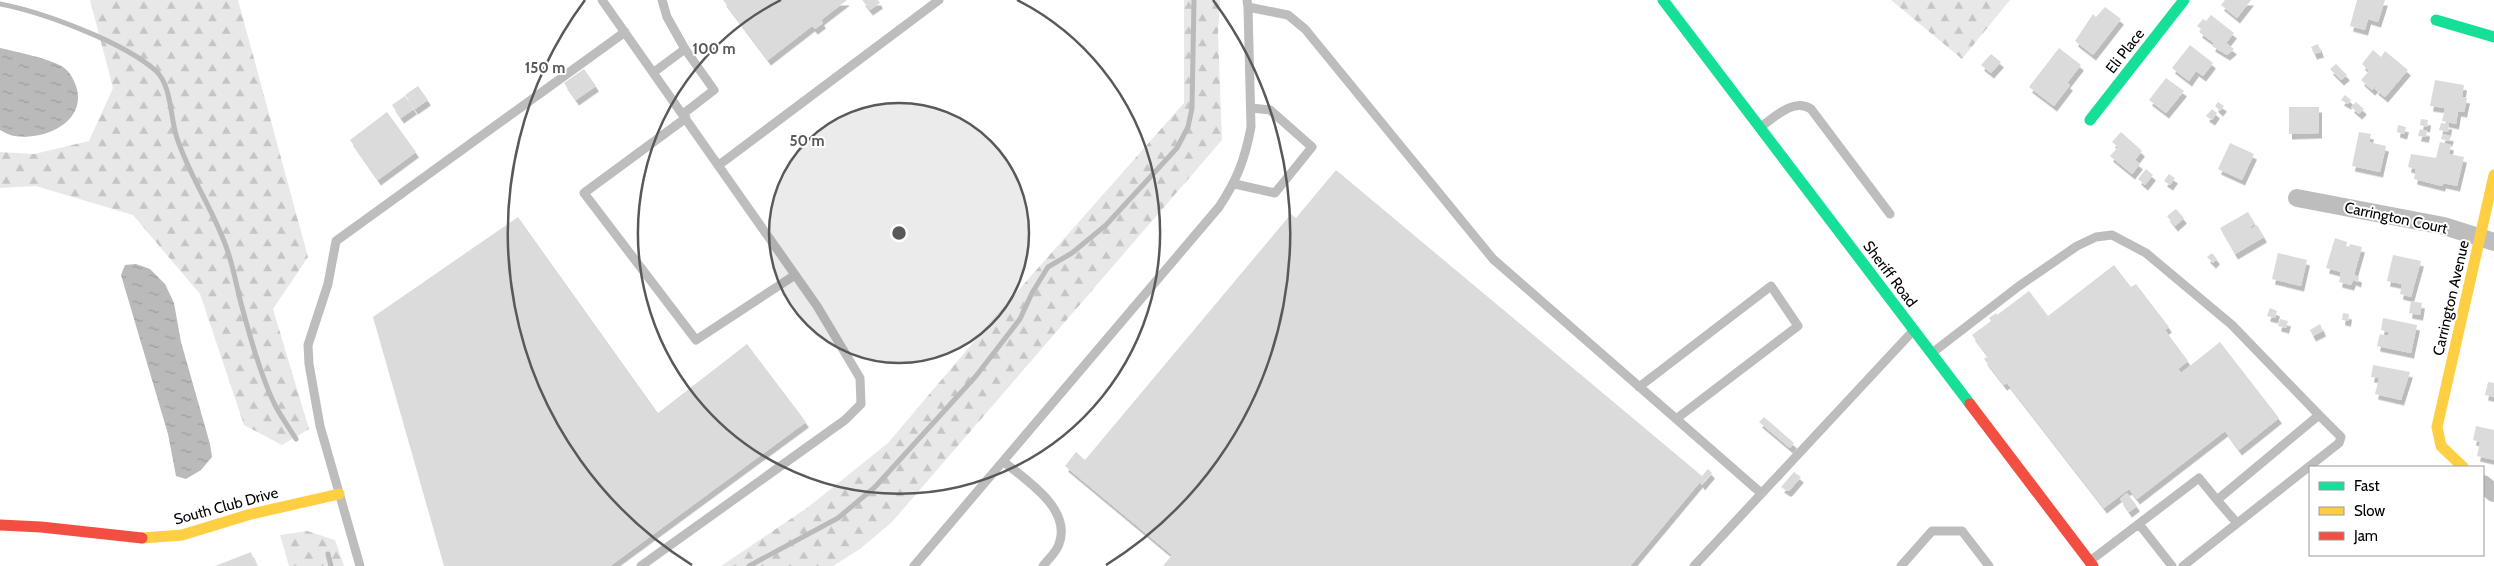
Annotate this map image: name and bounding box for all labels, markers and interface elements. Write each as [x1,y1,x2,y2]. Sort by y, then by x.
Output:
street label: Eli Place [2102,25,2148,77]
text: 100 m [692,40,736,58]
text: 150 m [525,59,565,77]
text: 50 m [789,132,825,150]
street label: Carrington Court [2343,198,2449,238]
centre of rings [890,224,908,242]
street label: Sheriff Road [1859,237,1921,311]
street label: Carrington Avenue [2429,238,2473,357]
legend [2309,466,2484,556]
text: Fast [2354,477,2379,495]
street label: South Club Drive [172,483,281,529]
text: Slow [2354,502,2385,520]
text: Jam [2353,527,2378,545]

